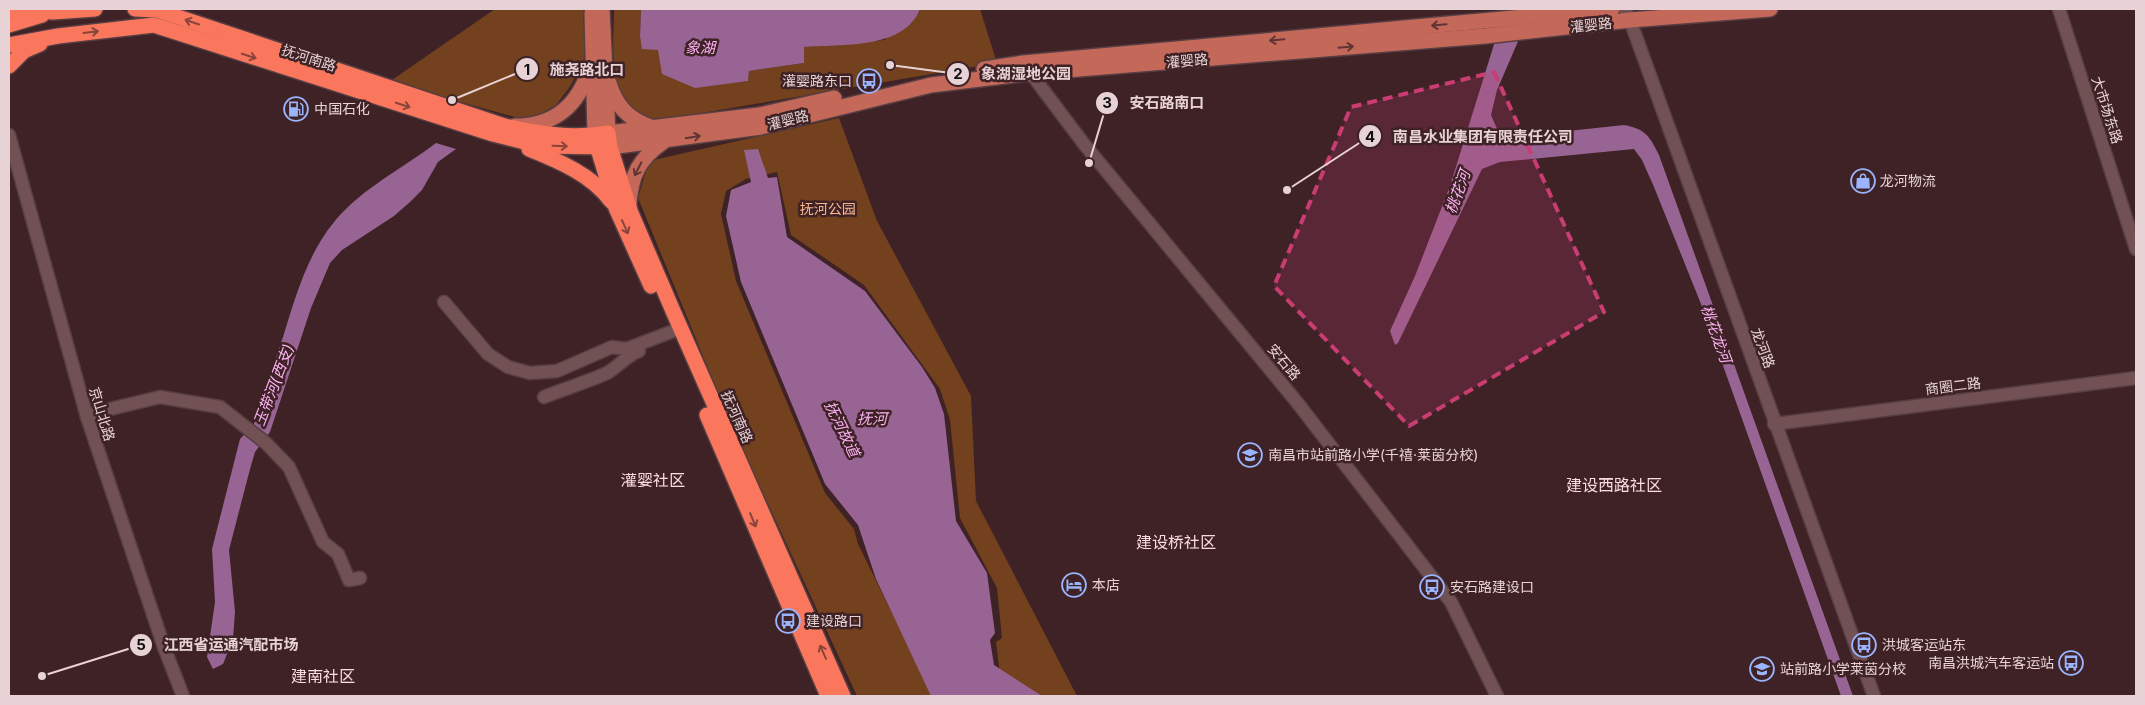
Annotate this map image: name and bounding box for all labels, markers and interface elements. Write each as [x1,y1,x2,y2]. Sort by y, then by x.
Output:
street label: 灌婴路 [1569,14,1613,35]
one-way arrow [185,17,201,26]
one-way arrow [1431,20,1447,30]
one-way arrow [83,27,99,37]
one-way arrow [1270,35,1286,45]
water label: 象湖 [685,38,717,57]
street label: 抚河南路 [280,41,338,74]
one-way arrow [1337,43,1353,52]
street label: 灌婴路 [1165,50,1209,71]
one-way arrow [240,51,256,61]
callout: 施尧路北口 [514,54,634,84]
callout: 象湖湿地公园 [946,59,1081,89]
text: 1 [524,60,530,79]
text: 施尧路北口 [549,60,625,79]
text: 2 [953,64,963,83]
text: 象湖湿地公园 [981,64,1071,83]
bus stop icon: 灌婴路东口 [856,68,882,94]
place label: 灌婴路东口 [782,72,852,89]
street label: 大市场东路 [2089,74,2126,146]
callout: 安石路南口 [1094,88,1214,118]
text: 3 [1102,93,1112,112]
text: 安石路南口 [1129,93,1205,112]
fuel station icon: 中国石化 [283,96,309,122]
place label: 中国石化 [314,100,370,117]
one-way arrow [395,101,411,111]
street label: 灌婴路 [765,106,810,133]
callout: 南昌水业集团有限责任公司 [1358,121,1583,151]
text: 4 [1365,127,1375,146]
text: 南昌水业集团有限责任公司 [1393,127,1573,146]
one-way arrow [685,132,701,142]
one-way arrow [552,142,568,151]
one-way arrow [633,161,643,176]
water label: 桃花河 [1441,165,1475,216]
shop icon: 龙河物流 [1850,168,1876,194]
place label: 龙河物流 [1880,172,1936,189]
park label: 抚河公园 [800,200,856,217]
one-way arrow [620,219,630,234]
water label: 桃花龙河 [1697,302,1737,368]
street label: 龙河路 [1748,325,1779,370]
street label: 安石路 [1264,340,1304,383]
water label: 玉带河(西支) [249,341,298,428]
street label: 商圈二路 [1924,374,1982,397]
street label: 京山北路 [86,385,119,443]
street label: 抚河南路 [718,388,757,446]
water label: 抚河故道 [821,398,865,462]
water label: 抚河 [857,409,890,428]
school or university icon: 南昌市站前路小学(千禧·莱茵分校) [1237,442,1263,468]
place label: 南昌市站前路小学(千禧·莱茵分校) [1268,446,1478,463]
district label: 灌婴社区 [621,470,685,490]
district label: 建设西路社区 [1566,475,1662,495]
one-way arrow [748,512,758,527]
district label: 建设桥社区 [1136,532,1216,552]
hotel icon: 本店 [1061,572,1087,598]
bus stop icon: 安石路建设口 [1419,574,1445,600]
place label: 本店 [1092,576,1120,593]
place label: 安石路建设口 [1450,578,1534,595]
bus stop icon: 建设路口 [775,608,801,634]
place label: 建设路口 [806,612,862,629]
callout: 江西省运通汽配市场 [128,630,308,660]
bus stop icon: 洪城客运站东 [1851,632,1877,658]
text: 5 [136,635,146,654]
text: 江西省运通汽配市场 [163,635,299,654]
place label: 洪城客运站东 [1882,636,1966,653]
one-way arrow [818,645,828,660]
bus stop icon: 南昌洪城汽车客运站 [2058,650,2084,676]
place label: 南昌洪城汽车客运站 [1928,654,2054,671]
school or university icon: 站前路小学莱茵分校 [1749,656,1775,682]
place label: 站前路小学莱茵分校 [1780,660,1906,677]
district label: 建南社区 [291,666,355,686]

